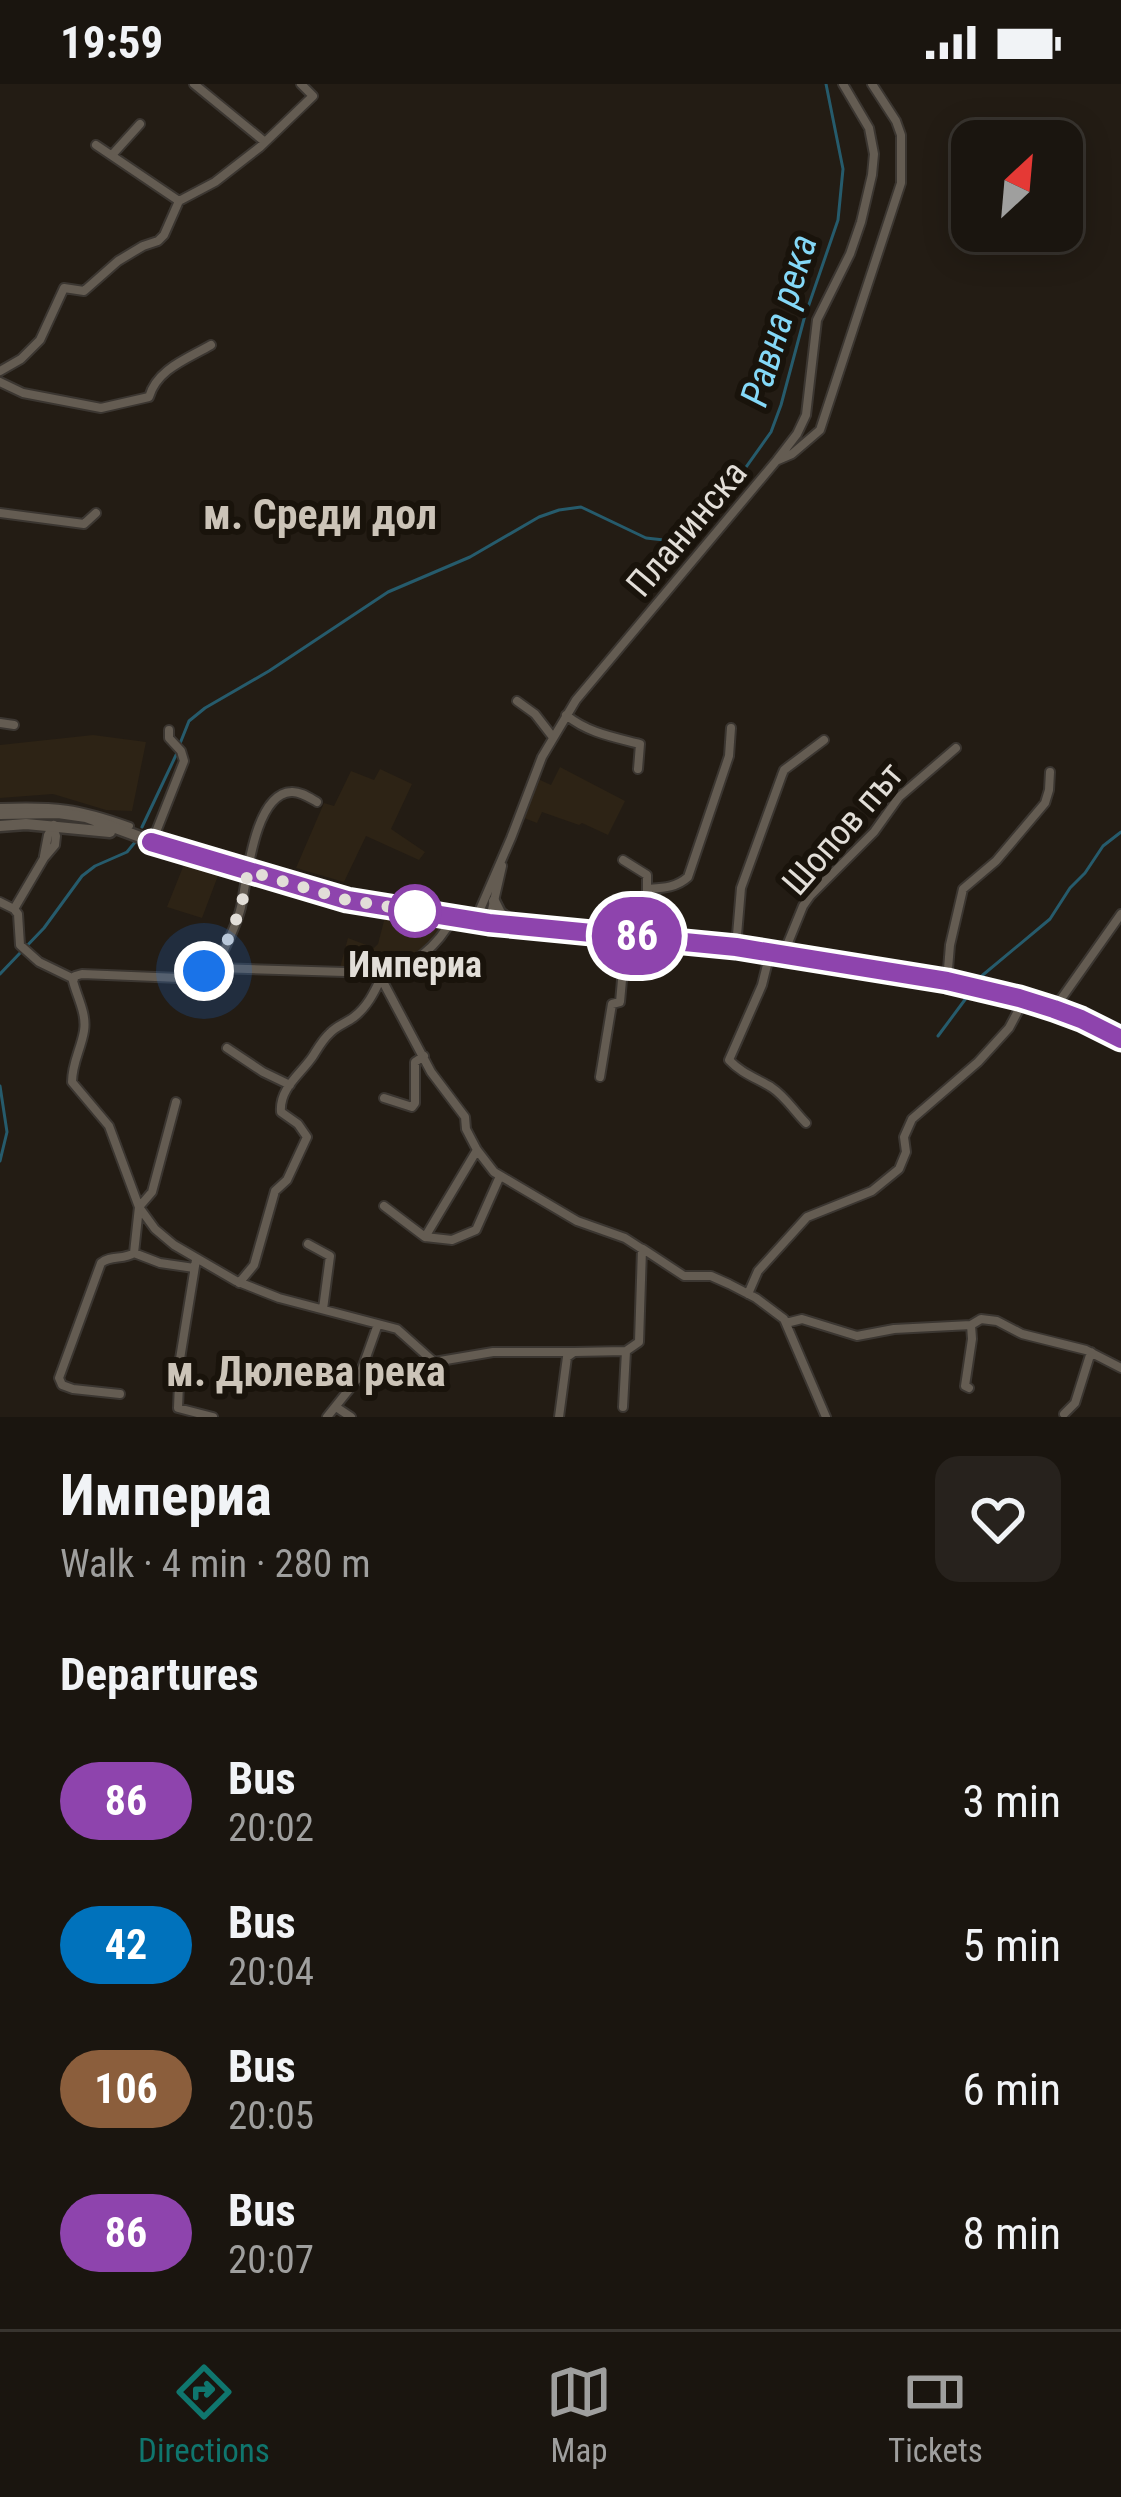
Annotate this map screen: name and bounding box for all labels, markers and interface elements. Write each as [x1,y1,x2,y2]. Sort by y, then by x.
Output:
text: 19:59 [60,16,163,69]
north arrow [951,120,1083,252]
map controls [951,120,1083,252]
water label: Равна река [731,229,827,412]
street label: Планинска [618,452,756,605]
district label: м. Среди дол [203,490,437,539]
street label: Шопов път [774,754,912,904]
marker: Империа [390,886,440,936]
line badge: 86 [583,897,691,975]
text: 86 [616,911,658,960]
your location [174,941,234,1001]
place label: Империа [348,944,482,986]
district label: м. Дюлева река [166,1347,446,1396]
button: heart [935,1456,1061,1582]
text: Империа [60,1462,272,1529]
text: Walk · 4 min · 280 m [60,1541,371,1587]
text: Departures [60,1648,259,1701]
text: Bus [228,1752,296,1805]
text: 3 min [962,1775,1061,1828]
text: 86 [105,1776,147,1825]
text: 20:02 [228,1805,314,1851]
text: Bus [228,1896,296,1949]
text: 5 min [962,1919,1061,1972]
text: 42 [105,1920,147,1969]
text: 20:04 [228,1949,314,1995]
text: Bus [228,2040,296,2093]
text: 6 min [962,2063,1061,2116]
text: 106 [94,2064,158,2113]
text: 20:05 [228,2093,314,2139]
text: Bus [228,2184,296,2237]
text: 8 min [962,2207,1061,2260]
text: 86 [105,2208,147,2257]
text: 20:07 [228,2237,314,2283]
tab: Directions [138,2359,270,2470]
tab: Map [546,2359,612,2470]
tab: Tickets [888,2359,983,2470]

